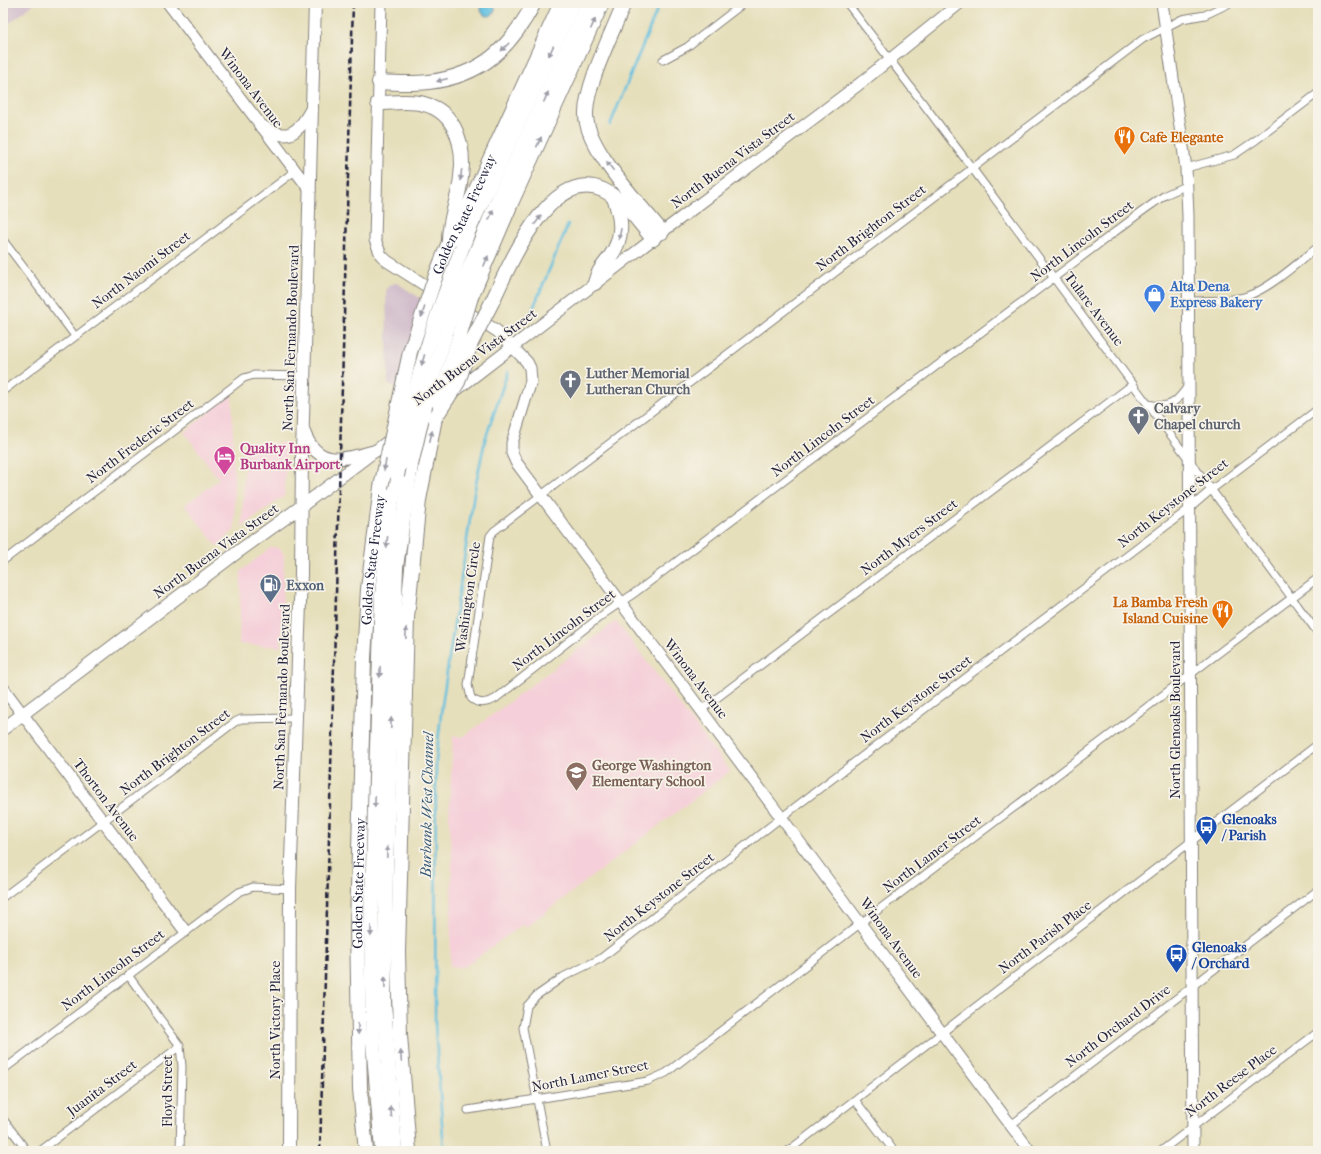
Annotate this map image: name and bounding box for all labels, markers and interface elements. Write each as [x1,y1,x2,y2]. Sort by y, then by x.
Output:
one-way arrow [590,18,596,30]
one-way arrow [500,42,510,52]
street label: Winona Avenue [215,44,287,131]
one-way arrow [548,45,554,57]
one-way arrow [436,77,449,83]
one-way arrow [543,91,549,103]
street label: North Buena Vista Street [668,108,798,212]
restaurant icon: Cafe Elegante [1111,124,1137,157]
place label: Cafe Elegante [1140,129,1223,146]
one-way arrow [536,137,542,148]
street label: Golden State Freeway [429,151,500,277]
one-way arrow [606,160,615,171]
one-way arrow [458,169,464,182]
street label: North Brighton Street [812,181,930,275]
street label: North Lincoln Street [1027,197,1137,285]
one-way arrow [489,209,495,221]
one-way arrow [534,214,542,225]
street label: North Naomi Street [88,227,194,313]
one-way arrow [616,228,622,240]
street label: North San Fernando Boulevard [279,244,303,431]
one-way arrow [484,255,490,267]
street label: Tulare Avenue [1061,269,1127,349]
place label: Alta Dena Express Bakery [1169,278,1264,311]
shop icon: Alta Dena Express Bakery [1141,281,1167,314]
street label: North Buena Vista Street [410,305,540,409]
one-way arrow [420,306,426,318]
one-way arrow [420,354,426,366]
place label: Luther Memorial Lutheran Church [586,365,692,398]
church icon: Luther Memorial Lutheran Church [557,368,583,401]
street label: North Lincoln Street [768,392,878,480]
street label: North Frederic Street [83,395,197,487]
place label: Calvary Chapel church [1154,400,1242,433]
church icon: Calvary Chapel church [1125,403,1151,436]
one-way arrow [428,429,434,442]
place label: Quality Inn Burbank Airport [240,440,341,473]
hotel icon: Quality Inn Burbank Airport [211,443,237,476]
street label: North Keystone Street [1114,455,1232,551]
one-way arrow [382,459,388,471]
street label: Golden State Freeway [357,493,389,626]
street label: North Myers Street [857,495,961,579]
street label: North Buena Vista Street [150,500,282,602]
one-way arrow [384,536,390,548]
street label: Washington Circle [452,541,484,654]
fuel station icon: Exxon [258,572,284,605]
place label: Exxon [286,577,325,594]
street label: North Lincoln Street [509,586,619,674]
place label: La Bamba Fresh Island Cuisine [1113,594,1209,627]
restaurant icon: La Bamba Fresh Island Cuisine [1210,597,1236,630]
street label: North San Fernando Boulevard [270,603,294,790]
one-way arrow [403,627,410,639]
street label: Winona Avenue [660,635,732,722]
street label: North Glenoaks Boulevard [1167,641,1184,799]
street label: North Keystone Street [857,651,975,747]
one-way arrow [377,666,383,679]
street label: North Brighton Street [116,705,234,799]
one-way arrow [388,716,394,729]
water label: Burbank West Channel [417,730,437,879]
street label: Thorton Avenue [69,755,143,845]
place label: George Washington Elementary School [592,757,712,790]
school or university icon: George Washington Elementary School [563,760,589,793]
one-way arrow [372,796,379,808]
place label: Glenoaks / Parish [1221,811,1277,844]
street label: North Lamer Street [880,812,984,896]
bus stop icon: Glenoaks / Parish [1193,814,1219,847]
street label: Golden State Freeway [348,817,368,949]
one-way arrow [384,845,390,858]
street label: North Keystone Street [600,849,718,945]
street label: Winona Avenue [855,894,926,982]
street label: North Parish Place [995,896,1095,977]
one-way arrow [368,925,374,938]
street label: North Lincoln Street [58,926,168,1014]
place label: Glenoaks / Orchard [1191,939,1251,972]
bus stop icon: Glenoaks / Orchard [1163,942,1189,975]
street label: North Victory Place [267,961,284,1079]
one-way arrow [382,975,388,988]
street label: North Orchard Drive [1062,981,1174,1071]
one-way arrow [355,1023,362,1035]
street label: North Reese Place [1182,1041,1280,1121]
one-way arrow [397,1050,404,1062]
street label: Floyd Street [159,1055,176,1127]
street label: Juanita Street [63,1056,140,1120]
street label: North Lamer Street [530,1056,650,1096]
one-way arrow [388,1106,395,1118]

